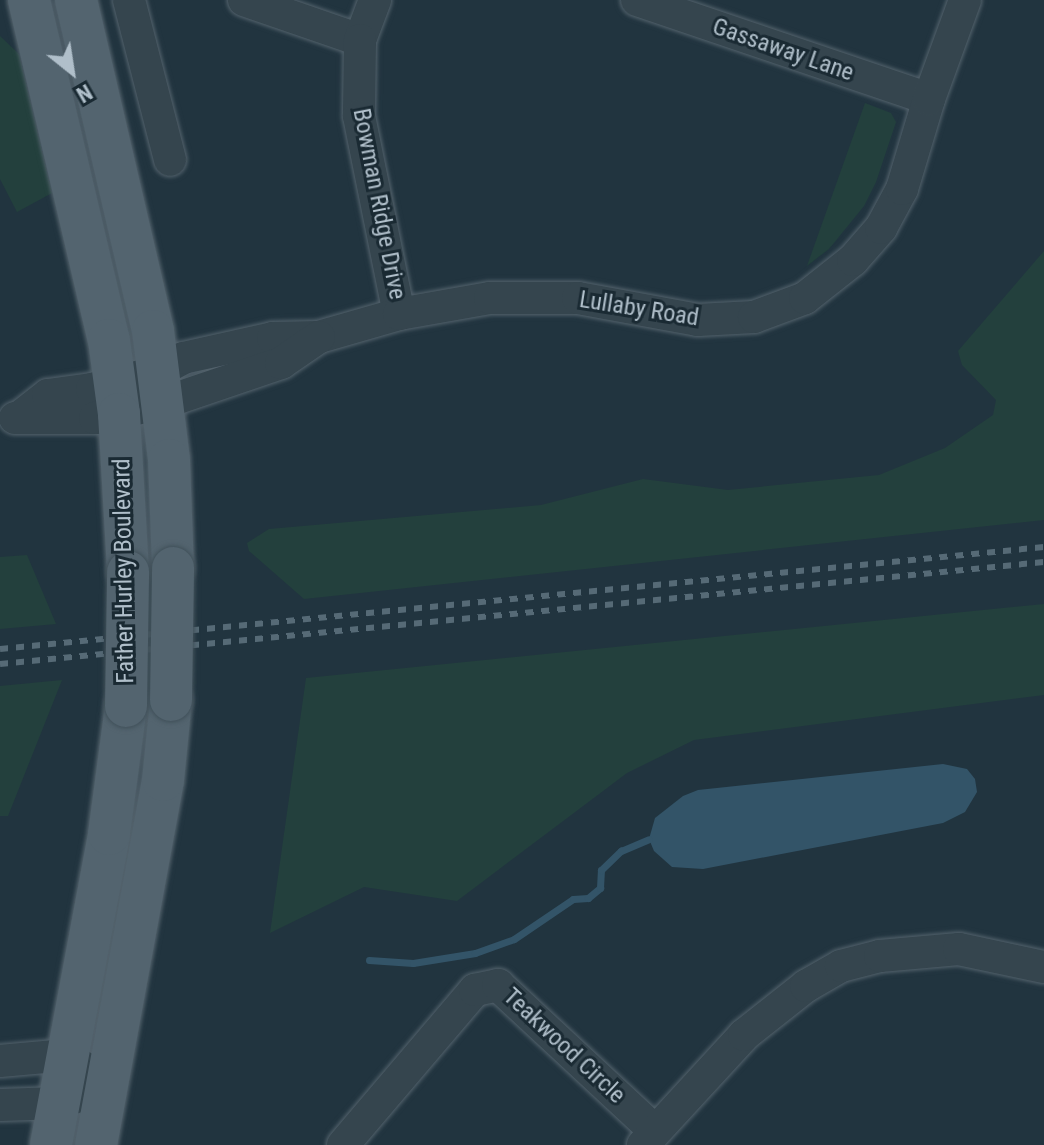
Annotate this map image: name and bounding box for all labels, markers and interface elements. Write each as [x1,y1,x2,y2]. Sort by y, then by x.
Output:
street label: Gassaway Lane [709,12,857,88]
north arrow [32,32,112,112]
text: N [72,79,96,107]
street label: Bowman Ridge Drive [346,106,412,302]
street label: Lullaby Road [577,285,701,333]
street label: Father Hurley Boulevard [108,458,140,684]
street label: Teakwood Circle [497,982,631,1110]

